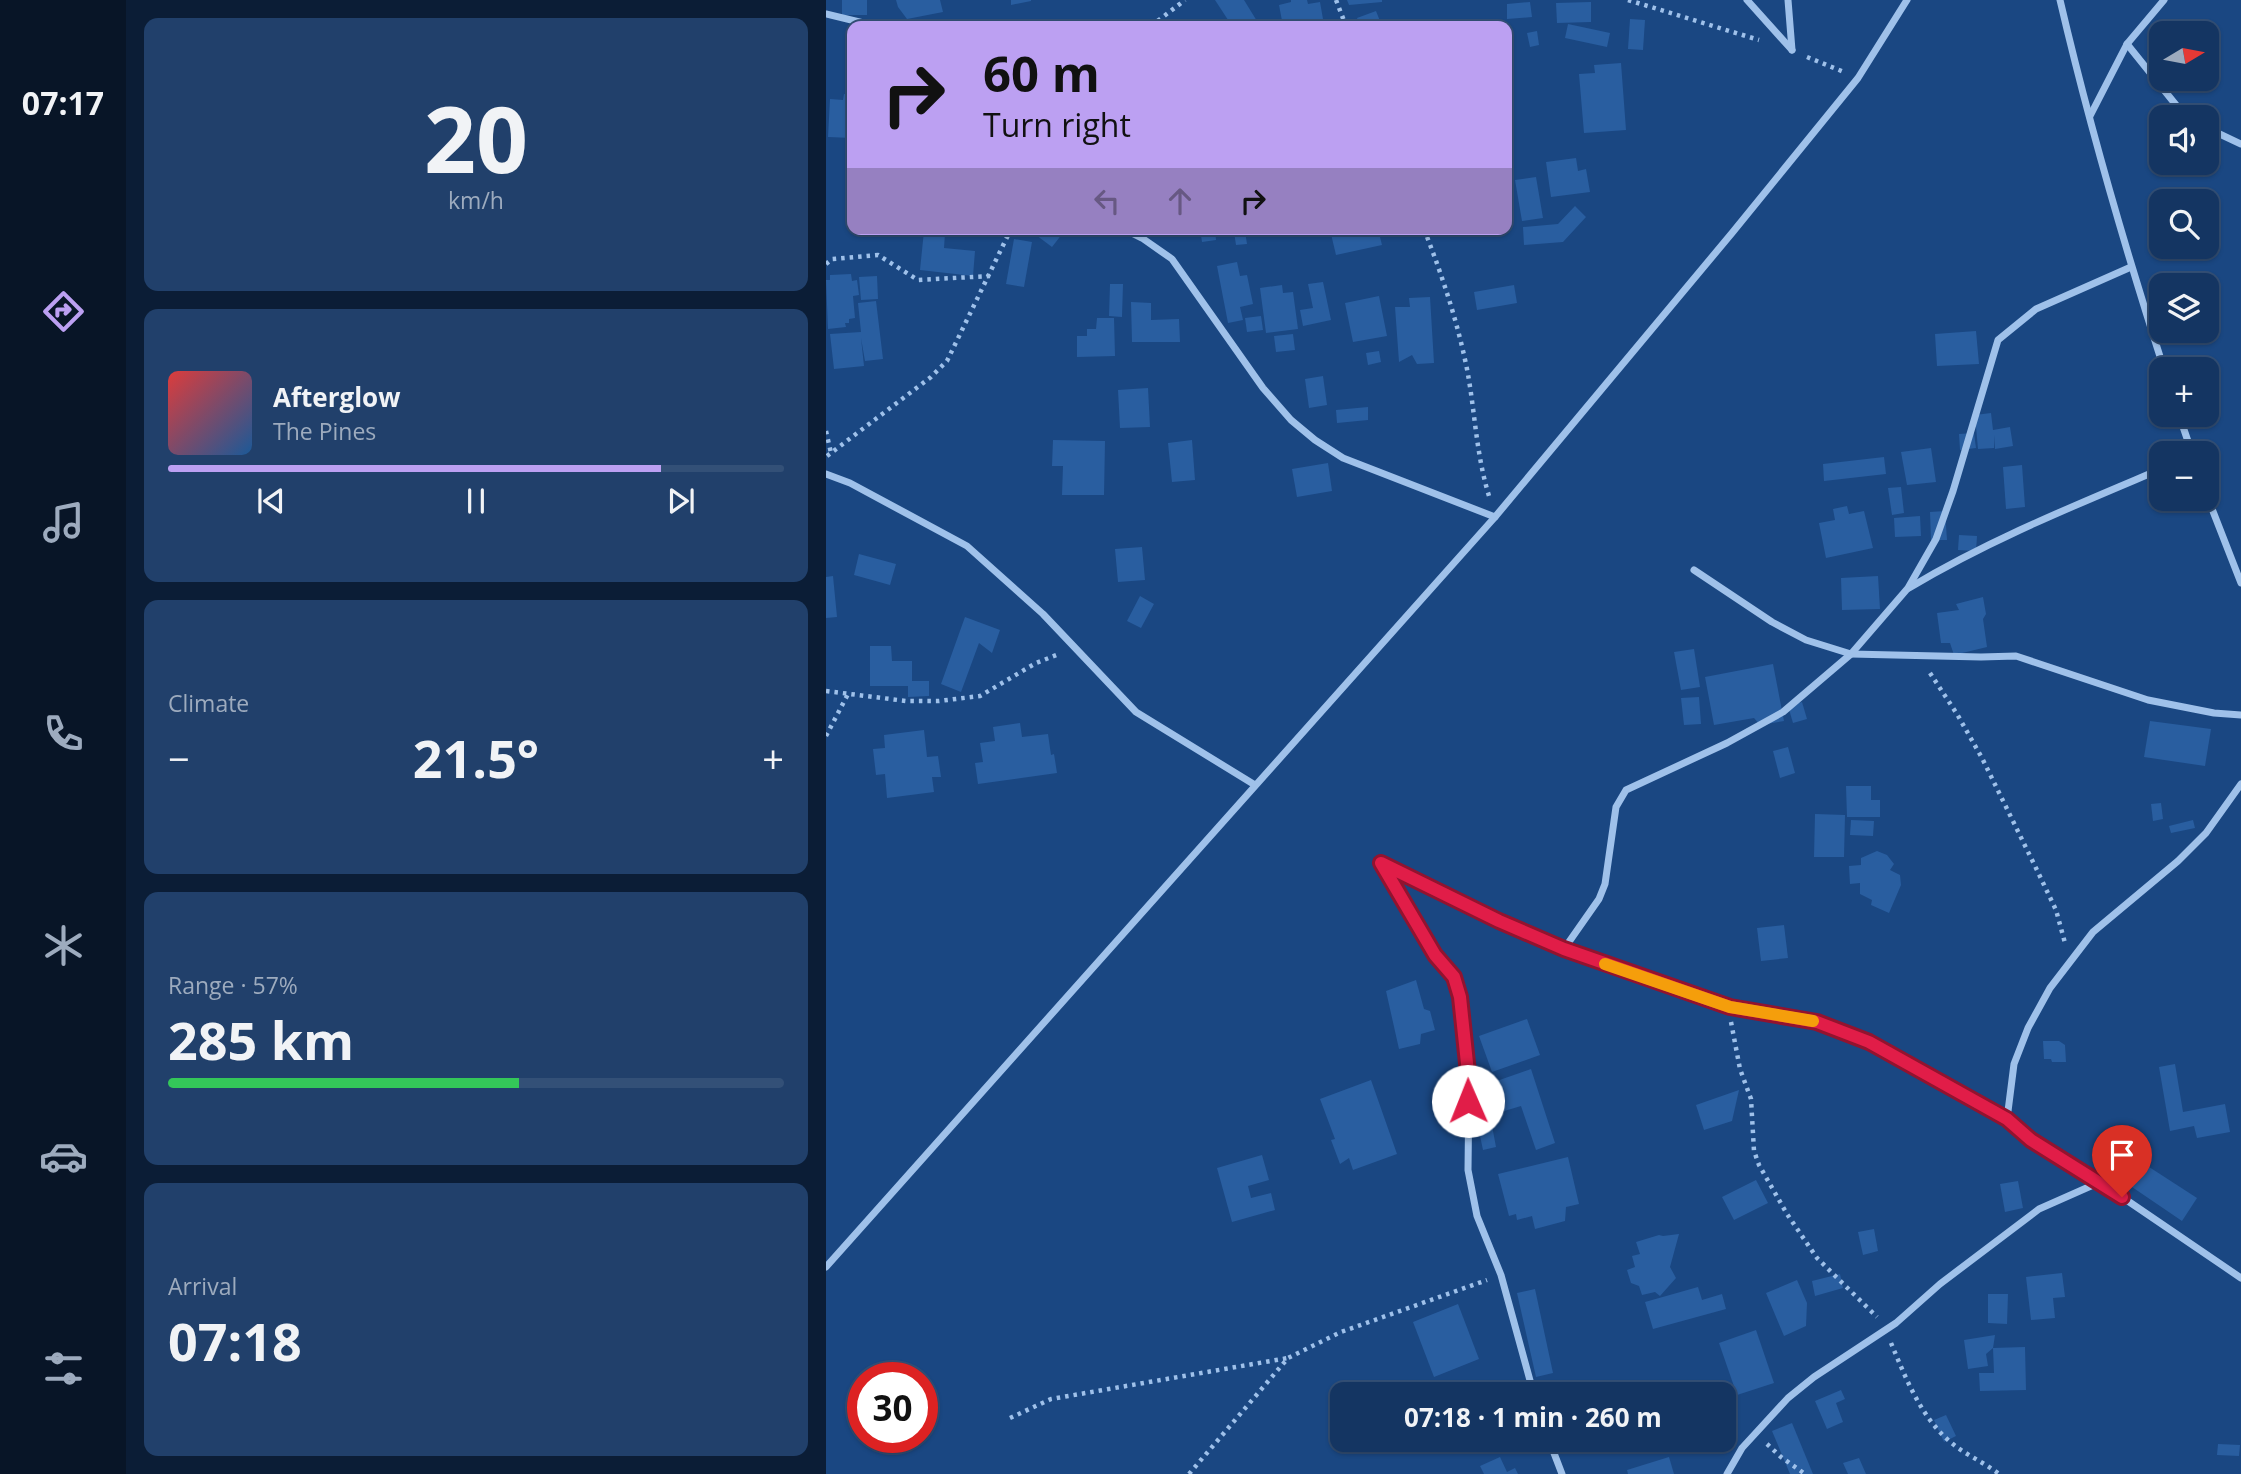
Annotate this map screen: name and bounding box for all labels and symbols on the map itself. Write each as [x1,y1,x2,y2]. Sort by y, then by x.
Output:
north arrow [2149,21,2219,91]
position arrow [1431,1064,1505,1138]
pin [2092,1125,2152,1197]
speed limit sign: 30 [847,1362,938,1453]

